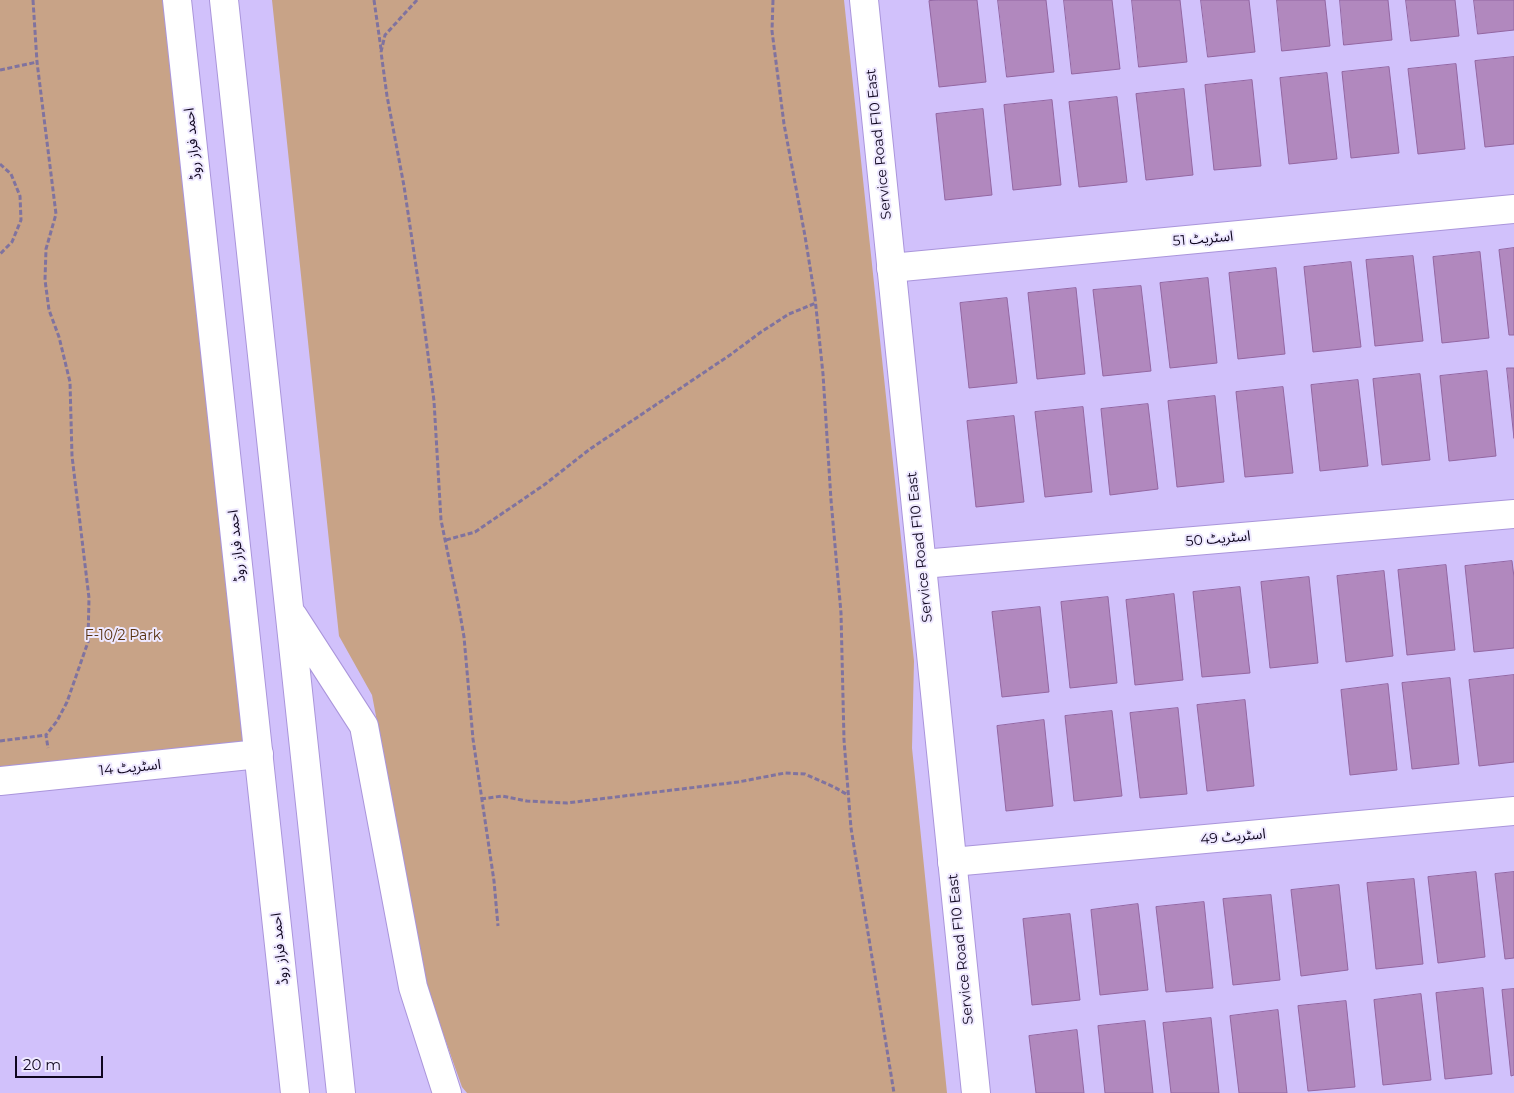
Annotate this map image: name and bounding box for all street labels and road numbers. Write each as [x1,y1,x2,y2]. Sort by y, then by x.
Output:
street label: Service Road F10 East [863,68,895,220]
street label: احمد فراز روڈ [181,107,205,181]
street label: اسٹریٹ 51 [1172,228,1234,250]
street label: Service Road F10 East [904,471,936,623]
street label: احمد فراز روڈ [225,509,249,583]
street label: اسٹریٹ 50 [1185,528,1251,550]
street label: اسٹریٹ 14 [98,756,162,780]
street label: اسٹریٹ 49 [1200,826,1266,848]
street label: Service Road F10 East [945,873,977,1025]
street label: احمد فراز روڈ [268,912,292,986]

